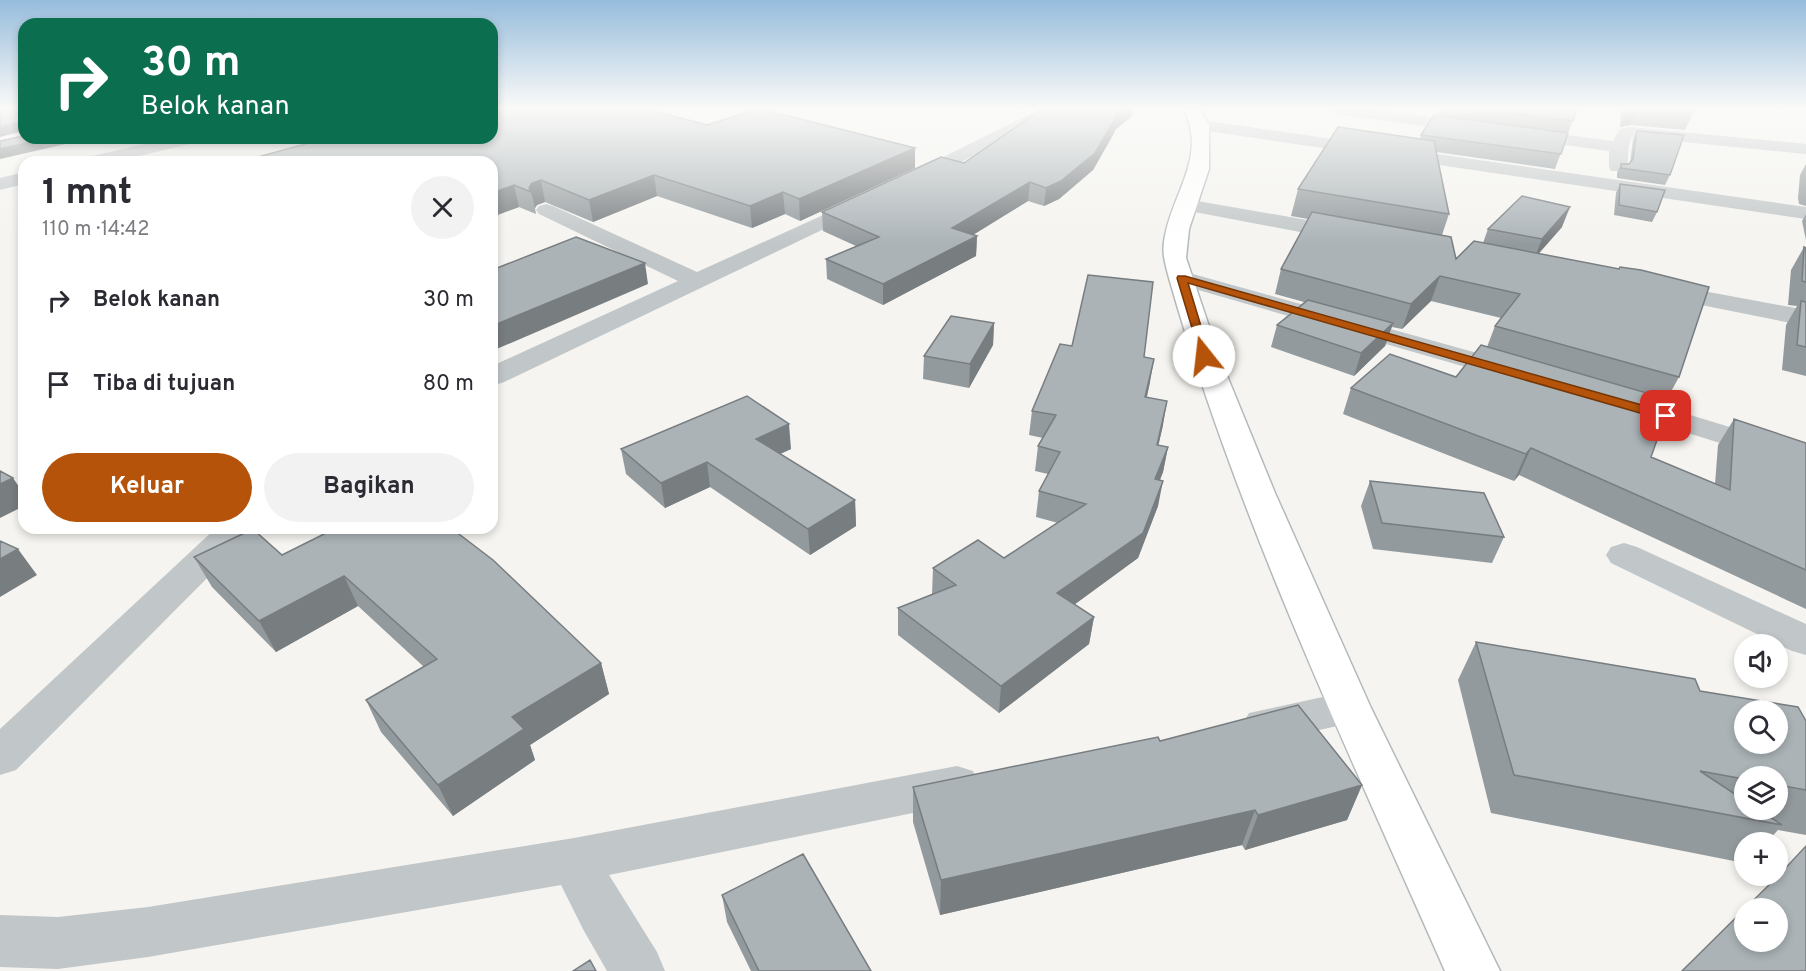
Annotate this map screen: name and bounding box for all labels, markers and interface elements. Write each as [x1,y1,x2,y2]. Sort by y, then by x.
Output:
text: 30 m [141,38,240,91]
icon: right [42,42,120,120]
text: Belok kanan [141,90,290,124]
text: 1 mnt [42,171,132,217]
button: close [411,176,474,239]
text: 110 m · 14:42 [42,217,149,243]
icon: right [42,284,75,317]
text: Belok kanan [93,287,220,314]
text: 30 m [423,287,474,314]
position arrow [1172,324,1236,388]
icon: arrive [42,368,75,401]
text: Tiba di tujuan [93,371,235,398]
text: 80 m [423,371,474,398]
pin [1640,390,1691,441]
icon: arrive [1649,399,1682,432]
button: Keluar [42,453,252,522]
button: Bagikan [264,453,474,522]
map controls [1734,634,1788,952]
button: sound [1734,634,1788,688]
button: search [1734,700,1788,754]
button: layers [1734,766,1788,820]
button: + [1734,832,1788,886]
button: − [1734,898,1788,952]

